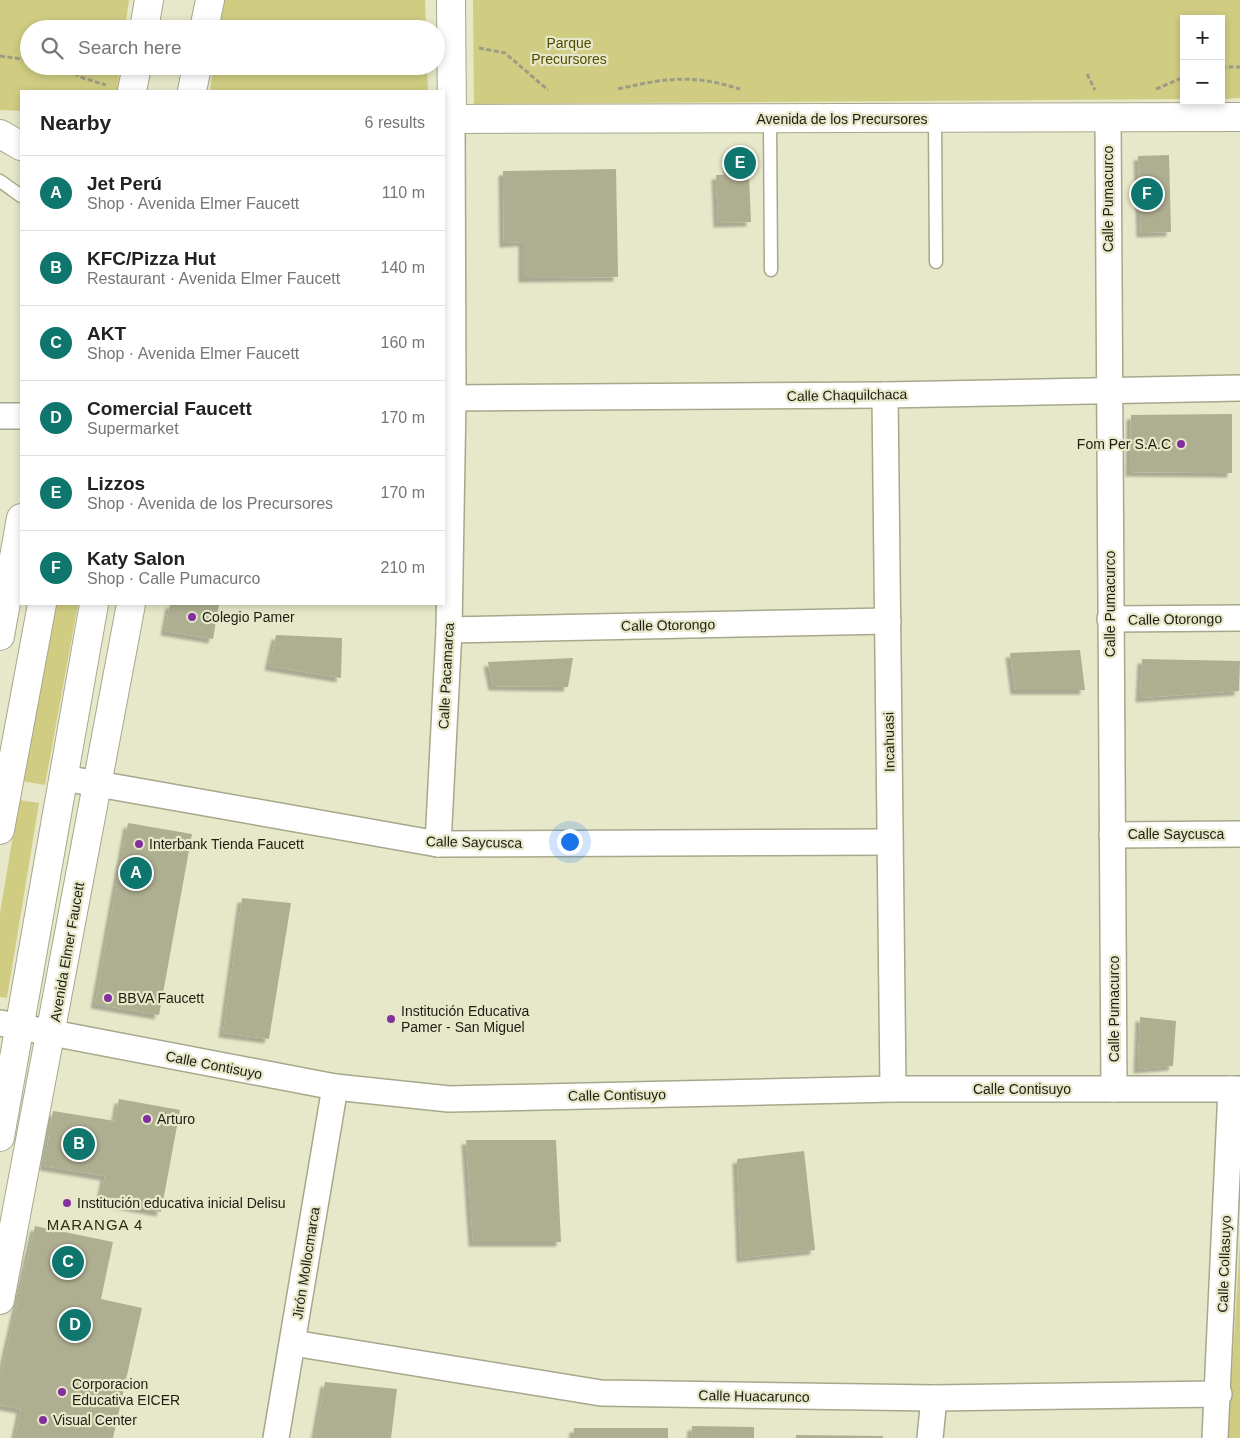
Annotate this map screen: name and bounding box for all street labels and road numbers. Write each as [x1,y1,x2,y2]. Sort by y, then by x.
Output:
street label: Avenida de los Precursores [757,111,927,127]
street label: Calle Pumacurco [1100,145,1116,252]
street label: Calle Chaquilchaca [787,386,908,404]
street label: Calle Pumacurco [1102,550,1118,657]
street label: Calle Otorongo [1128,610,1222,628]
street label: Calle Otorongo [621,616,715,634]
street label: Calle Pacamarca [435,622,457,730]
street label: Incahuasi [880,712,898,772]
street label: Calle Saycusca [1128,826,1224,842]
street label: Calle Saycusca [426,833,523,851]
street label: Avenida Elmer Faucett [47,881,87,1023]
street label: Calle Pumacurco [1106,955,1122,1062]
street label: Calle Contisuyo [164,1048,264,1082]
street label: Calle Contisuyo [973,1081,1071,1097]
street label: Calle Contisuyo [568,1086,666,1104]
street label: Jirón Mollocmarca [289,1205,323,1320]
street label: Calle Collasuyo [1214,1215,1234,1313]
street label: Calle Huacarunco [698,1387,810,1405]

